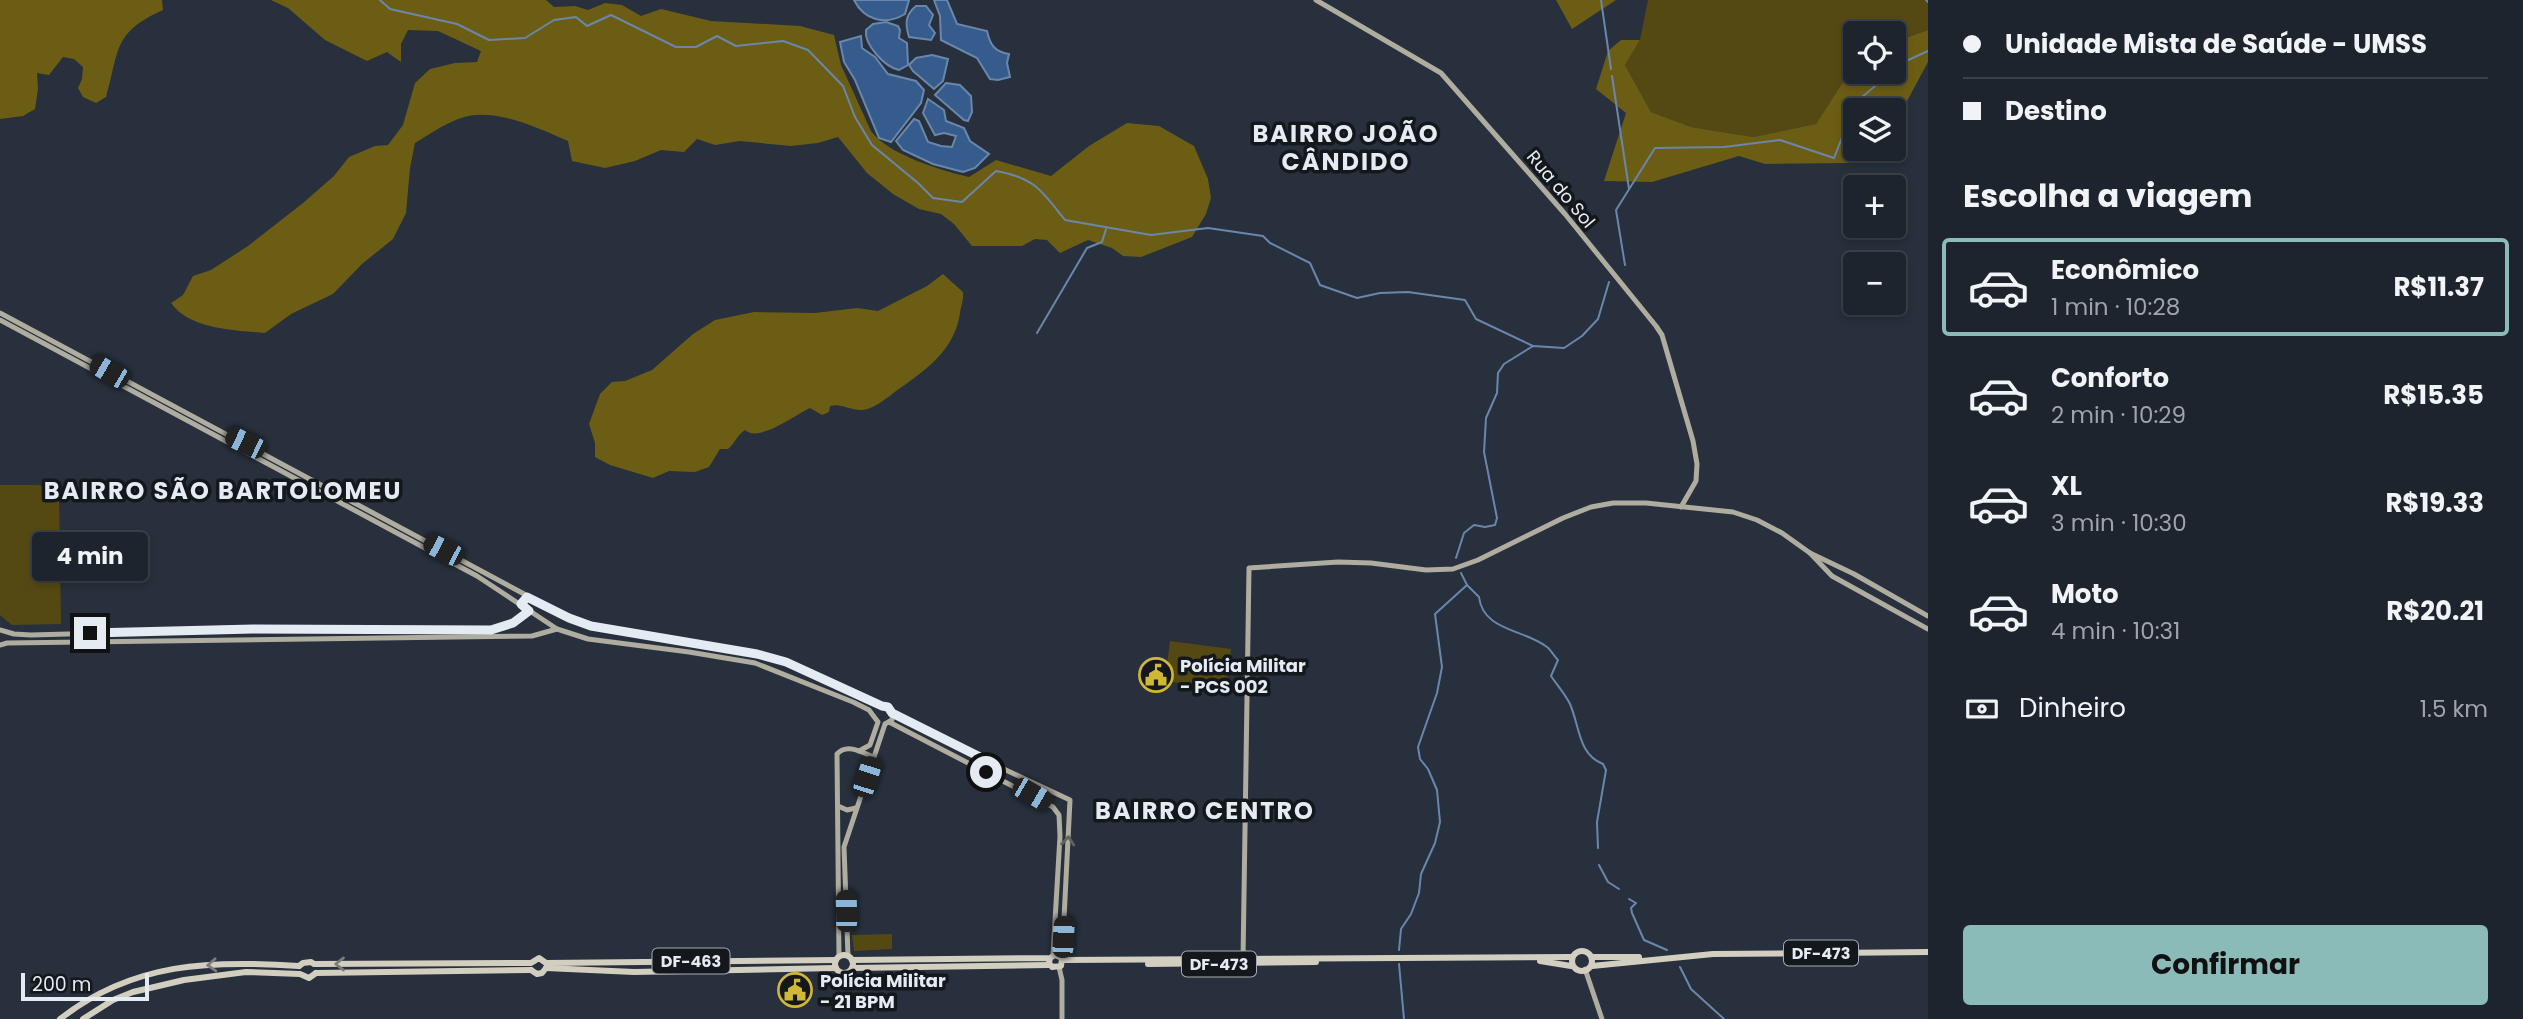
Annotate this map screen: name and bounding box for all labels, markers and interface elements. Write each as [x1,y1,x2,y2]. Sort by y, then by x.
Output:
map controls [1843,21,1906,315]
button: locate [1843,21,1906,84]
text: Unidade Mista de Saúde - UMSS [2005,26,2427,62]
text: Destino [2005,93,2107,129]
button: layers [1843,98,1906,161]
district label: BAIRRO JOÃO CÂNDIDO [1252,117,1440,178]
street label: Rua do Sol [1521,145,1601,233]
text: Escolha a viagem [1963,173,2252,218]
button: + [1843,175,1906,238]
button: − [1843,252,1906,315]
text: Econômico [2051,252,2199,288]
icon: car [1967,256,2030,319]
text: R$11.37 [2393,269,2484,305]
text: 1 min · 10:28 [2051,291,2180,323]
car [86,352,133,392]
text: Conforto [2051,360,2169,396]
icon: car [1967,364,2030,427]
text: R$15.35 [2383,377,2484,413]
text: 2 min · 10:29 [2051,399,2186,431]
car [222,424,269,462]
text: XL [2051,468,2082,504]
icon: car [1967,472,2030,535]
district label: BAIRRO SÃO BARTOLOMEU [44,474,402,507]
text: R$19.33 [2385,485,2484,521]
text: 3 min · 10:30 [2051,507,2187,539]
car [420,531,467,569]
callout: 4 min [32,532,148,580]
text: 4 min [56,540,124,572]
text: Moto [2051,576,2119,612]
icon: car [1967,580,2030,643]
text: R$20.21 [2386,593,2484,629]
text: 4 min · 10:31 [2051,615,2180,647]
route end [74,617,106,649]
place label: Polícia Militar - PCS 002 [1180,653,1306,699]
public building icon: Polícia Militar - PCS 002 [1137,656,1175,694]
icon: cash [1963,690,2001,728]
text: Dinheiro [2019,690,2126,726]
text: 1.5 km [2420,693,2488,725]
car [851,754,884,800]
route start [970,756,1002,788]
car [1009,774,1056,814]
district label: BAIRRO CENTRO [1095,794,1315,827]
one-way arrow [1060,836,1075,847]
car [836,890,857,932]
car [1052,915,1075,959]
button: Confirmar [1963,925,2488,1005]
road number: DF-473 [1784,940,1858,965]
road number: DF-463 [652,948,730,973]
road number: DF-473 [1182,952,1256,976]
one-way arrow [334,956,345,972]
one-way arrow [206,957,217,972]
place label: Polícia Militar - 21 BPM [820,968,946,1014]
scale bar [21,970,149,1002]
text: 200 m [32,971,91,998]
public building icon: Polícia Militar - 21 BPM [776,971,814,1009]

